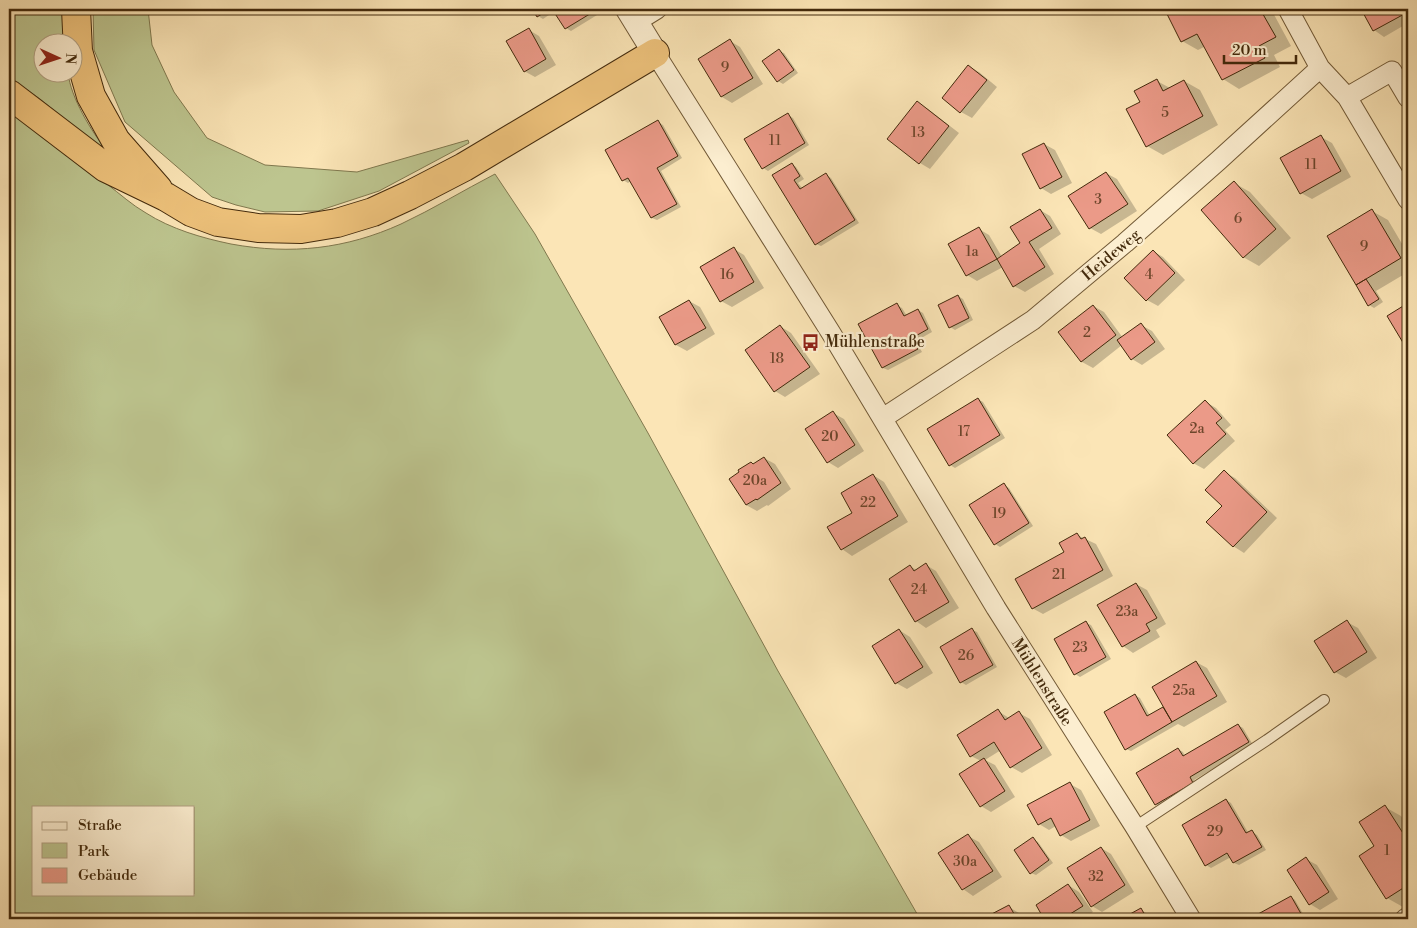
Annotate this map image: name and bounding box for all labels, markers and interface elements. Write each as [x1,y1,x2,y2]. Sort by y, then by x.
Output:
north arrow [32,32,82,82]
scale bar [1224,32,1297,64]
text: 20 m [1232,41,1267,60]
text: N [61,53,79,65]
house number: 9 [721,59,729,77]
house number: 5 [1161,104,1169,122]
house number: 13 [911,124,925,142]
house number: 11 [769,132,781,150]
house number: 11 [1305,156,1317,174]
house number: 3 [1094,191,1102,209]
house number: 6 [1234,210,1243,228]
street label: Heideweg [1078,224,1145,285]
house number: 9 [1360,238,1368,256]
house number: 1a [965,243,979,261]
house number: 16 [720,266,735,284]
house number: 4 [1145,266,1153,284]
house number: 2 [1083,324,1091,342]
bus stop icon: Mühlenstraße [801,332,821,352]
place label: Mühlenstraße [825,332,925,352]
house number: 18 [770,350,784,368]
house number: 2a [1189,420,1205,438]
house number: 17 [958,423,970,441]
house number: 20 [821,428,839,446]
house number: 20a [743,472,768,490]
house number: 22 [860,494,876,512]
house number: 19 [992,505,1006,523]
house number: 21 [1052,566,1066,584]
house number: 24 [911,581,927,599]
house number: 23a [1116,603,1139,621]
street label: Mühlenstraße [1007,634,1077,730]
house number: 23 [1072,639,1088,657]
house number: 26 [958,647,975,665]
house number: 25a [1173,682,1196,700]
legend [32,806,195,896]
text: Straße [78,816,122,835]
house number: 29 [1207,823,1223,841]
text: Park [78,842,110,861]
house number: 1 [1384,842,1390,860]
house number: 30a [953,853,978,871]
text: Gebäude [78,866,137,885]
house number: 32 [1088,868,1104,886]

